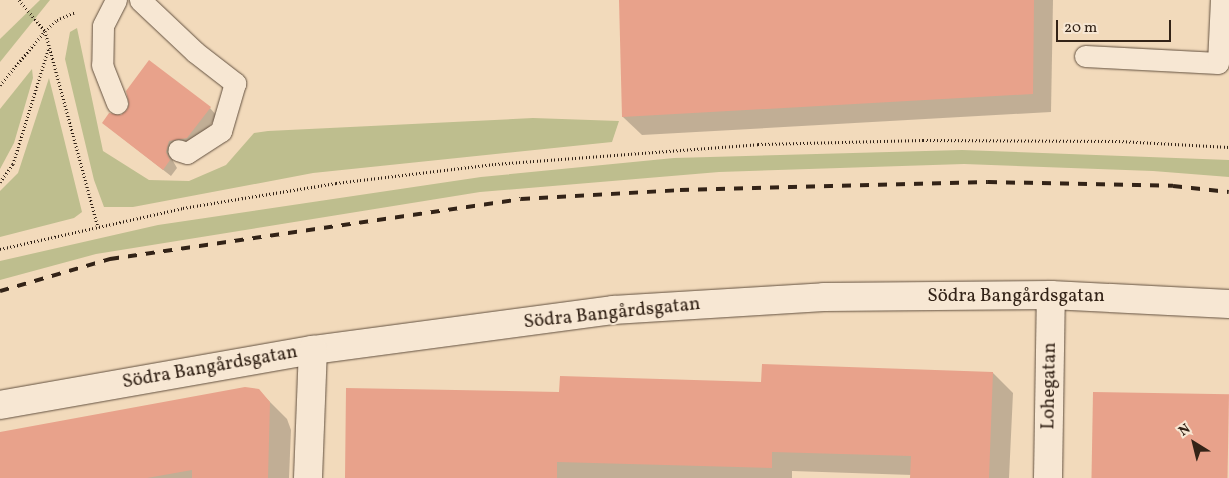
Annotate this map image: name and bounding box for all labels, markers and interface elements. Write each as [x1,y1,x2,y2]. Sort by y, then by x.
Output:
scale bar [1059,10,1174,42]
text: 20 m [1064,18,1097,39]
street label: Södra Bangårdsgatan [927,286,1105,308]
street label: Södra Bangårdsgatan [523,293,701,335]
street label: Södra Bangårdsgatan [121,341,299,395]
street label: Lohegatan [1038,342,1062,430]
north arrow [1169,418,1219,468]
text: N [1175,420,1195,441]

